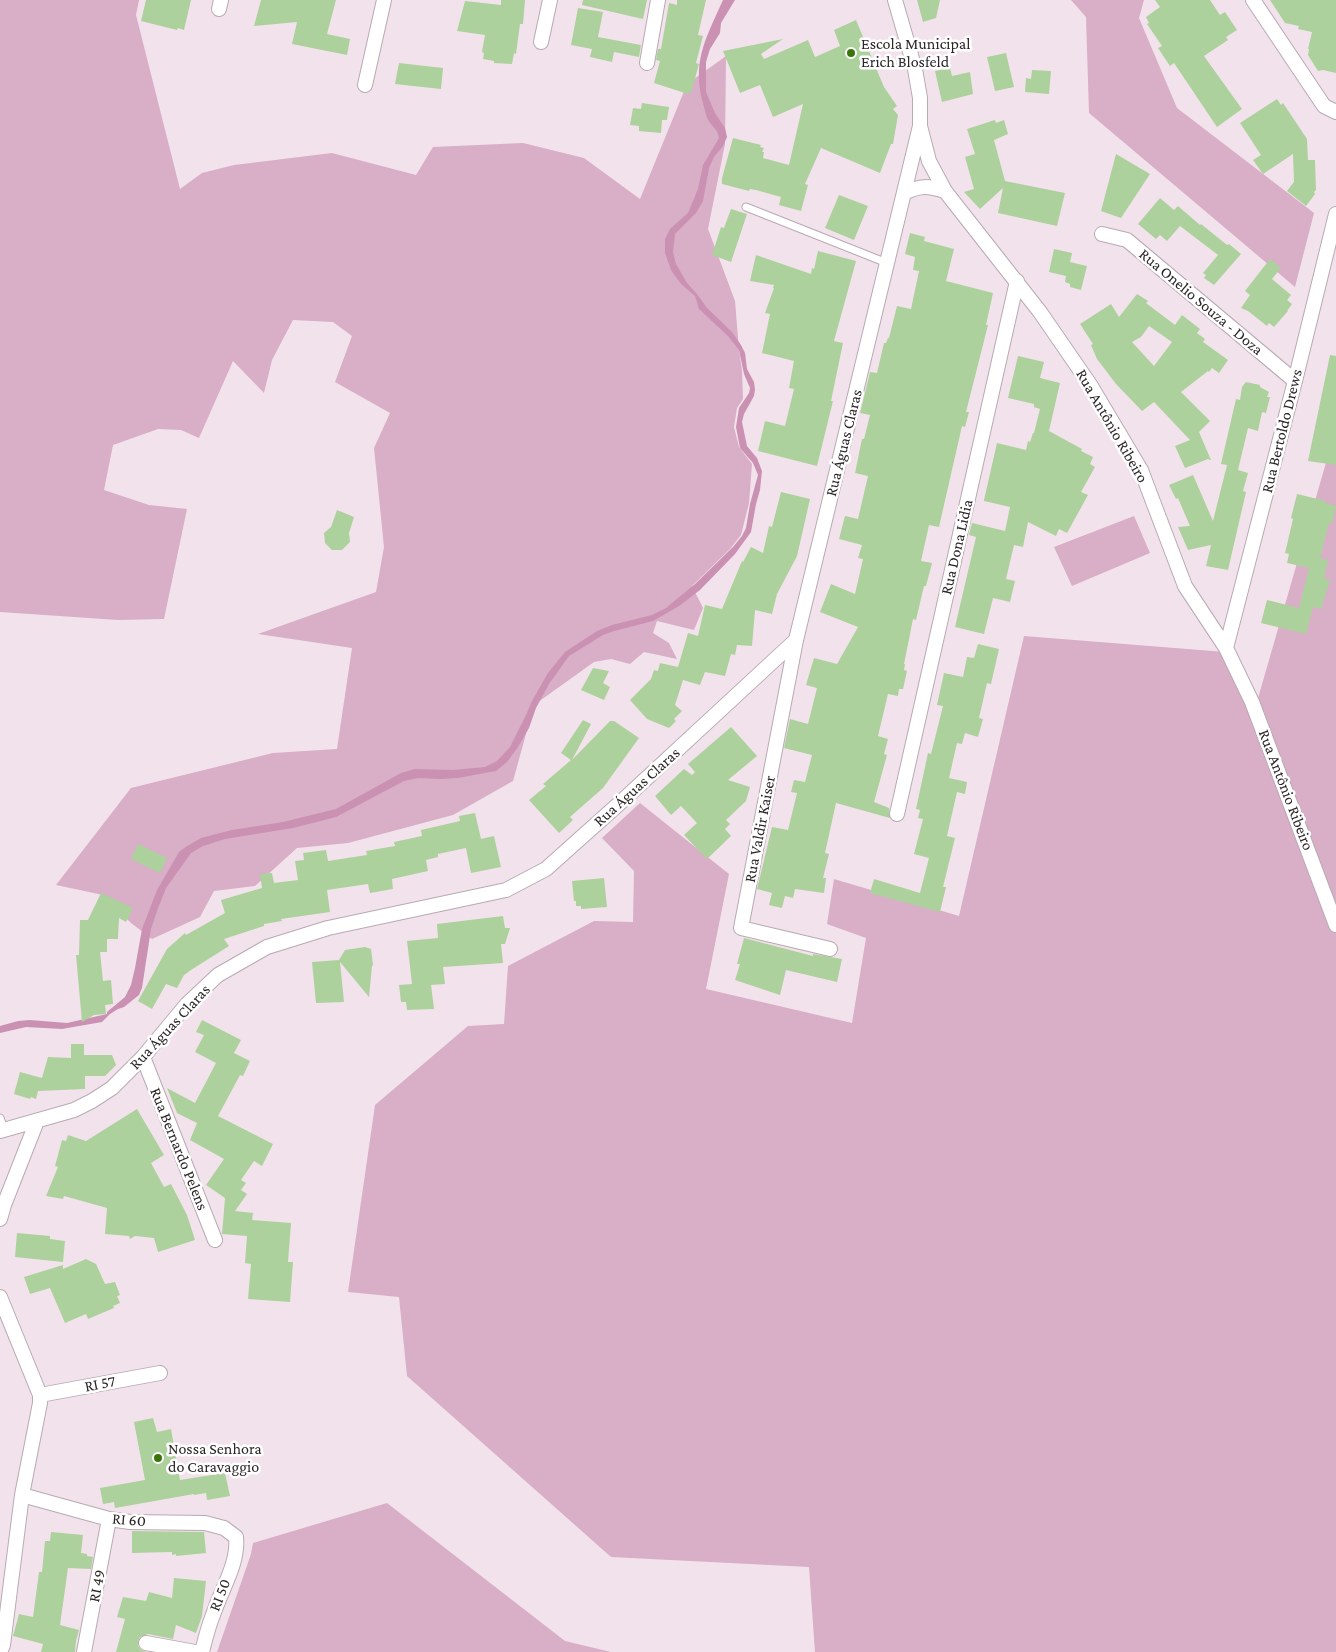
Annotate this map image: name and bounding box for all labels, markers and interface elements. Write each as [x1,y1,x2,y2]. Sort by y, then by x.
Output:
place label: Escola Municipal Erich Blosfeld [861,34,970,72]
marker: Escola Municipal Erich Blosfeld [845,47,857,59]
street label: Rua Onelio Souza - Doza [1135,245,1267,359]
street label: Rua Antônio Ribeiro [1072,366,1152,486]
street label: Rua Bertoldo Drews [1257,367,1307,495]
street label: Rua Águas Claras [821,388,867,498]
street label: Rua Dona Lidia [937,497,977,597]
street label: Rua Antônio Ribeiro [1254,727,1318,853]
street label: Rua Águas Claras [590,743,684,831]
street label: Rua Valdir Kaiser [740,774,780,884]
street label: Rua Águas Claras [126,980,214,1074]
street label: Rua Bernardo Pelens [146,1085,212,1213]
street label: RI 57 [83,1372,117,1396]
place label: Nossa Senhora do Caravaggio [168,1439,262,1477]
marker: Nossa Senhora do Caravaggio [152,1452,164,1464]
street label: RI 60 [111,1509,147,1531]
street label: RI 49 [84,1568,110,1604]
street label: RI 50 [205,1576,235,1614]

